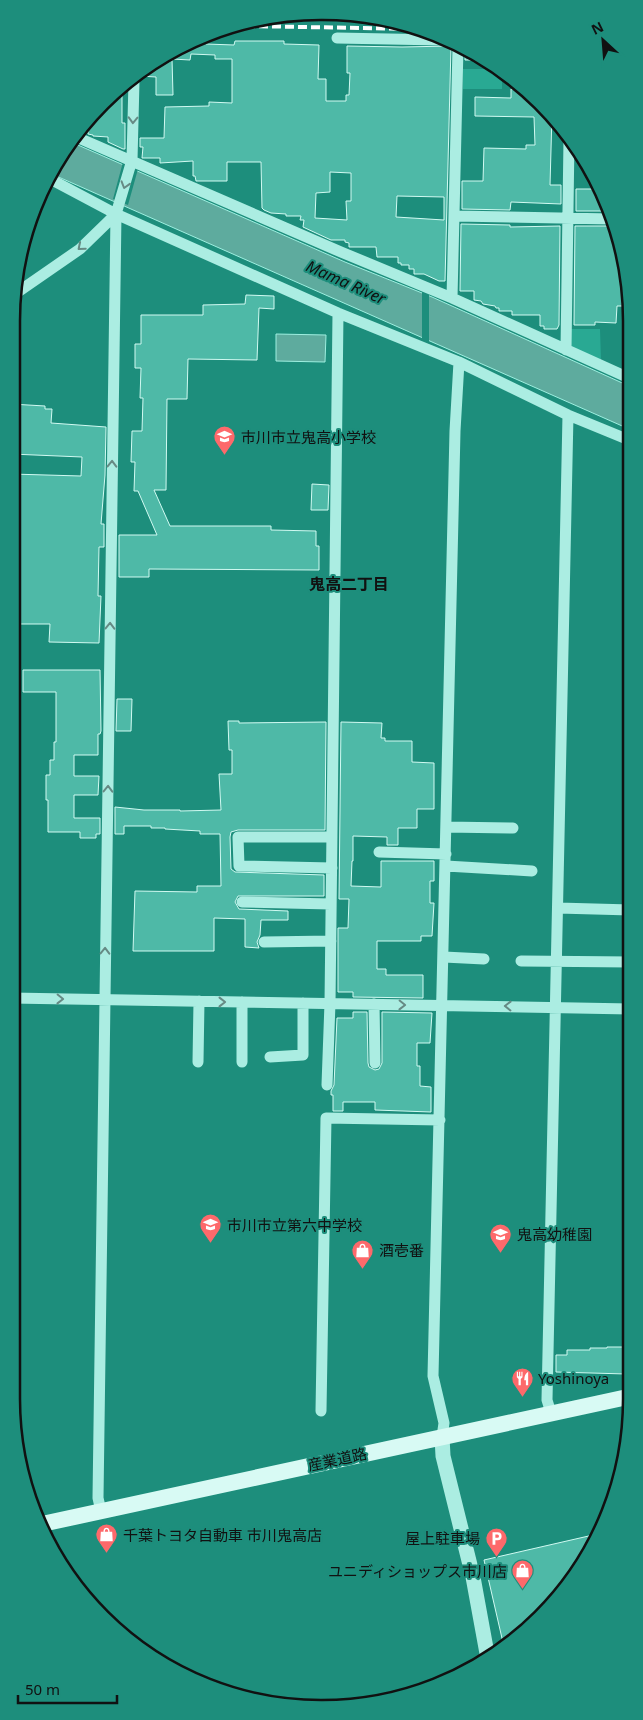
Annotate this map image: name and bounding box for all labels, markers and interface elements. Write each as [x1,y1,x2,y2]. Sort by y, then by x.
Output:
north arrow [578,15,628,65]
text: N [588,17,606,39]
one-way arrow [128,117,139,125]
one-way arrow [120,181,130,189]
one-way arrow [77,242,86,251]
water label: Mama River [303,255,390,310]
school or university icon: 市川市立鬼高小学校 [213,425,237,456]
place label: 市川市立鬼高小学校 [241,427,376,447]
one-way arrow [107,460,118,468]
district label: 鬼高二丁目 [309,573,389,595]
one-way arrow [105,622,115,630]
one-way arrow [103,785,113,792]
one-way arrow [100,947,110,955]
one-way arrow [56,994,64,1004]
one-way arrow [219,997,227,1007]
one-way arrow [399,999,407,1010]
one-way arrow [503,1001,511,1012]
school or university icon: 市川市立第六中学校 [199,1213,223,1244]
place label: 市川市立第六中学校 [227,1215,362,1235]
school or university icon: 鬼高幼稚園 [489,1222,513,1253]
place label: 鬼高幼稚園 [517,1224,592,1244]
shop icon: 酒壱番 [351,1238,375,1269]
place label: 酒壱番 [379,1240,424,1260]
restaurant icon: Yoshinoya [510,1366,534,1397]
place label: Yoshinoya [538,1368,609,1388]
street label: 産業道路 [306,1443,368,1475]
shop icon: 千葉トヨタ自動車 市川鬼高店 [95,1523,119,1554]
place label: 千葉トヨタ自動車 市川鬼高店 [123,1525,322,1545]
parking icon: 屋上駐車場 [484,1526,508,1557]
place label: 屋上駐車場 [405,1528,480,1548]
shop icon: ユニディショップス市川店 [511,1559,535,1590]
place label: ユニディショップス市川店 [328,1561,507,1581]
scale bar [18,1672,116,1704]
text: 50 m [25,1679,60,1699]

